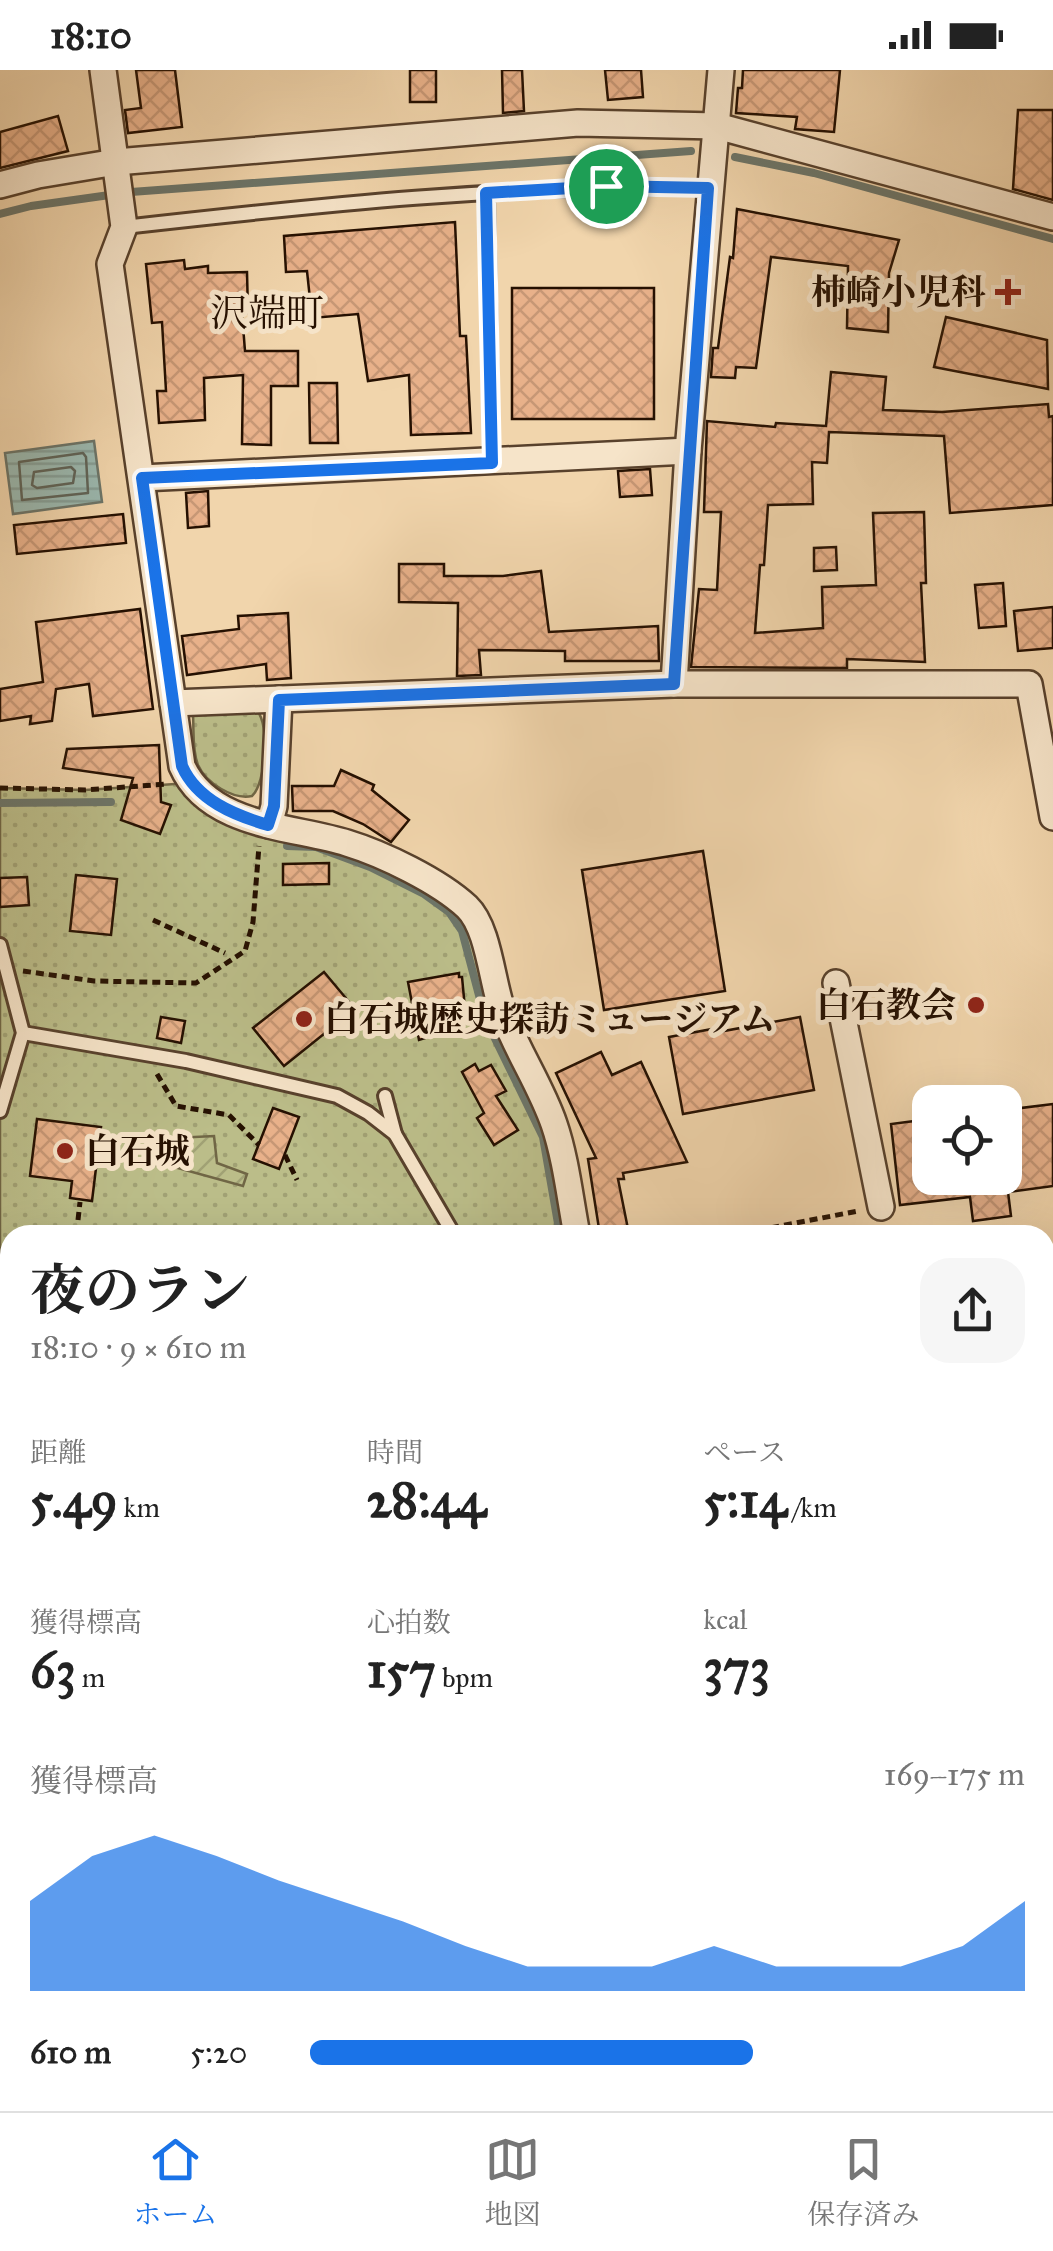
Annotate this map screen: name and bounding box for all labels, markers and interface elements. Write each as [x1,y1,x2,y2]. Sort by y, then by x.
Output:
text: 18:10 [50,12,132,58]
pin [564,144,649,229]
icon: arrive [579,159,634,214]
place label: 柿崎小児科 [811,271,986,314]
marker: 柿崎小児科 [995,279,1021,305]
district label: 沢端町 [210,290,324,336]
place label: 白石教会 [816,984,956,1027]
marker: 白石教会 [965,994,987,1016]
place label: 白石城歴史探訪ミュージアム [324,998,775,1041]
marker: 白石城歴史探訪ミュージアム [293,1008,315,1030]
map controls [912,1085,1022,1195]
button: locate [912,1085,1022,1195]
place label: 白石城 [85,1130,190,1173]
marker: 白石城 [54,1140,76,1162]
text: 夜のラン [30,1257,250,1324]
button: share [920,1258,1025,1363]
text: 18:10 · 9 × 610 m [30,1328,246,1367]
text: 距離 [30,1435,86,1470]
text: 時間 [367,1435,423,1470]
text: ペース [703,1435,786,1470]
text: 5.49 [30,1470,118,1531]
text: 28:44 [367,1470,486,1531]
text: 5:14 [703,1470,787,1531]
text: km [118,1490,160,1525]
text: /km [787,1490,837,1525]
text: kcal [703,1602,747,1637]
text: 獲得標高 [30,1605,142,1640]
text: 心拍数 [367,1605,451,1640]
text: 373 [703,1637,770,1698]
text: 63 [30,1640,76,1701]
text: 157 [367,1640,436,1701]
text: m [76,1660,105,1695]
text: bpm [436,1660,493,1695]
text: 169–175 m [884,1755,1025,1794]
text: 獲得標高 [30,1762,158,1801]
text: 610 m [30,2033,111,2072]
text: 5:20 [190,2033,247,2072]
tab: ホーム [133,2132,218,2232]
tab: 地図 [484,2132,541,2232]
tab: 保存済み [807,2132,920,2232]

